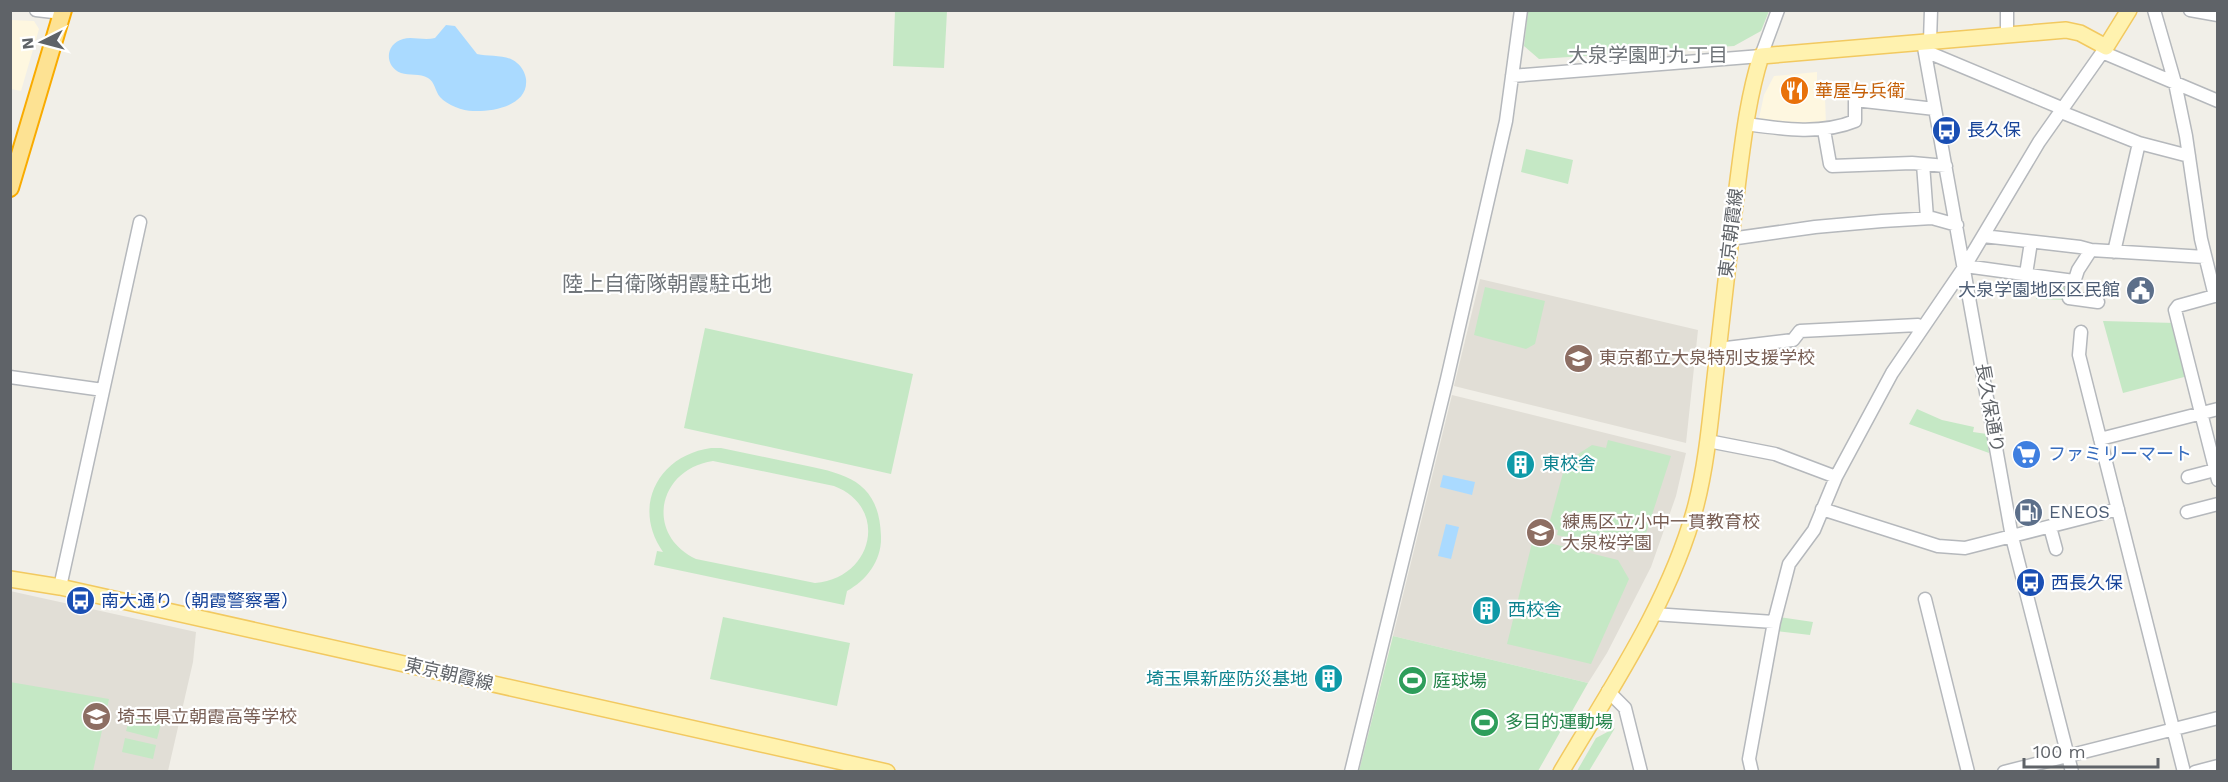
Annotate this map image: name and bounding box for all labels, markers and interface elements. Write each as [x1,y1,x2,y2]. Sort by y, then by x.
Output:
north arrow [12,12,72,72]
text: N [18,37,38,50]
district label: 大泉学園町九丁目 [1568,43,1728,67]
restaurant icon: 華屋与兵衛 [1778,75,1810,107]
place label: 華屋与兵衛 [1815,80,1905,101]
bus stop icon: 長久保 [1930,114,1962,146]
place label: 長久保 [1967,119,2021,140]
street label: 東京朝霞線 [1715,187,1746,279]
district label: 陸上自衛隊朝霞駐屯地 [562,271,772,296]
public building icon: 大泉学園地区区民館 [2125,274,2157,306]
place label: 大泉学園地区区民館 [1958,279,2120,300]
school or university icon: 東京都立大泉特別支援学校 [1562,342,1594,374]
place label: 東京都立大泉特別支援学校 [1599,347,1815,368]
street label: 長久保通り [1972,362,2009,454]
supermarket icon: ファミリーマート [2011,438,2043,470]
place label: ファミリーマート [2048,443,2192,464]
building icon: 東校舎 [1505,448,1537,480]
place label: 東校舎 [1542,453,1596,474]
fuel station icon: ENEOS [2012,496,2044,528]
place label: ENEOS [2049,501,2110,522]
place label: 練馬区立小中一貫教育校 大泉桜学園 [1562,511,1760,553]
school or university icon: 練馬区立小中一貫教育校 大泉桜学園 [1525,516,1557,548]
bus stop icon: 西長久保 [2014,567,2046,599]
place label: 西長久保 [2051,572,2123,593]
bus stop icon: 南大通り（朝霞警察署） [64,585,96,617]
place label: 南大通り（朝霞警察署） [101,590,299,611]
building icon: 西校舎 [1471,594,1503,626]
place label: 西校舎 [1508,599,1562,620]
street label: 東京朝霞線 [403,653,495,694]
building icon: 埼玉県新座防災基地 [1313,663,1345,695]
sports icon: 庭球場 [1396,665,1428,697]
place label: 埼玉県新座防災基地 [1146,668,1308,689]
place label: 庭球場 [1433,670,1487,691]
school or university icon: 埼玉県立朝霞高等学校 [80,701,112,733]
place label: 埼玉県立朝霞高等学校 [117,706,297,727]
sports icon: 多目的運動場 [1468,706,1500,738]
place label: 多目的運動場 [1505,711,1613,732]
scale bar [2024,731,2158,769]
text: 100 m [2033,741,2086,762]

